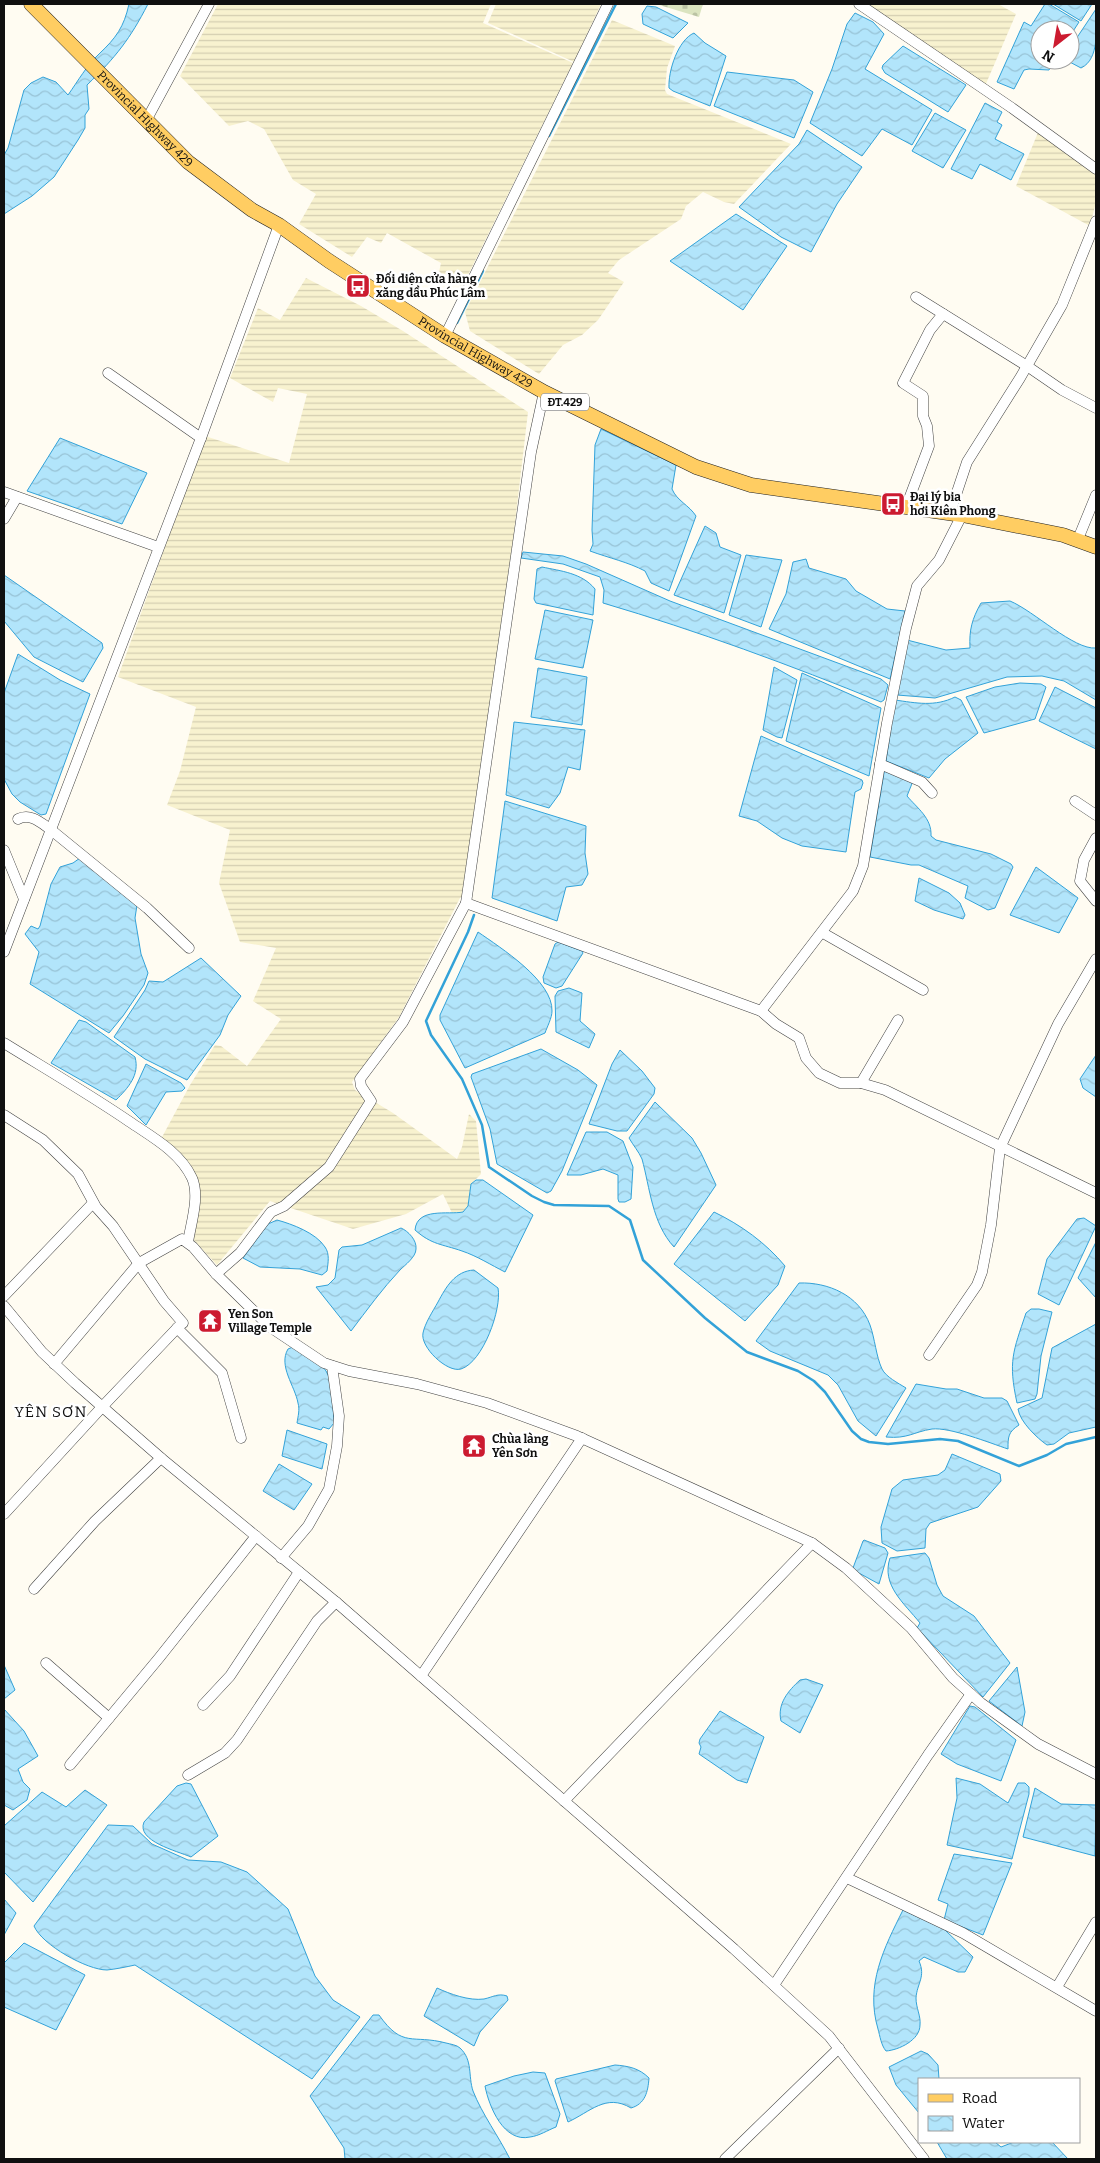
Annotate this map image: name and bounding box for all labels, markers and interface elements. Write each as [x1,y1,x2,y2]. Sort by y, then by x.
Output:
north arrow [1030,20,1080,70]
text: N [1039,46,1058,66]
street label: Provincial Highway 429 [94,68,196,170]
place label: Đối diện cửa hàng xăng dầu Phúc Lâm [376,271,486,300]
bus stop icon: Đối diện cửa hàng xăng dầu Phúc Lâm [345,273,371,299]
street label: Provincial Highway 429 [416,314,535,391]
road number: ĐT.429 [541,394,589,411]
place label: Đại lý bia hơi Kiên Phong [910,490,996,518]
bus stop icon: Đại lý bia hơi Kiên Phong [880,491,906,517]
place label: Yen Son Village Temple [228,1307,312,1335]
temple icon: Yen Son Village Temple [197,1308,223,1334]
district label: YÊN SƠN [15,1403,87,1421]
place label: Chùa làng Yên Sơn [492,1432,549,1460]
temple icon: Chùa làng Yên Sơn [461,1433,487,1459]
legend [918,2078,1080,2143]
text: Road [962,2089,997,2107]
text: Water [962,2114,1005,2132]

